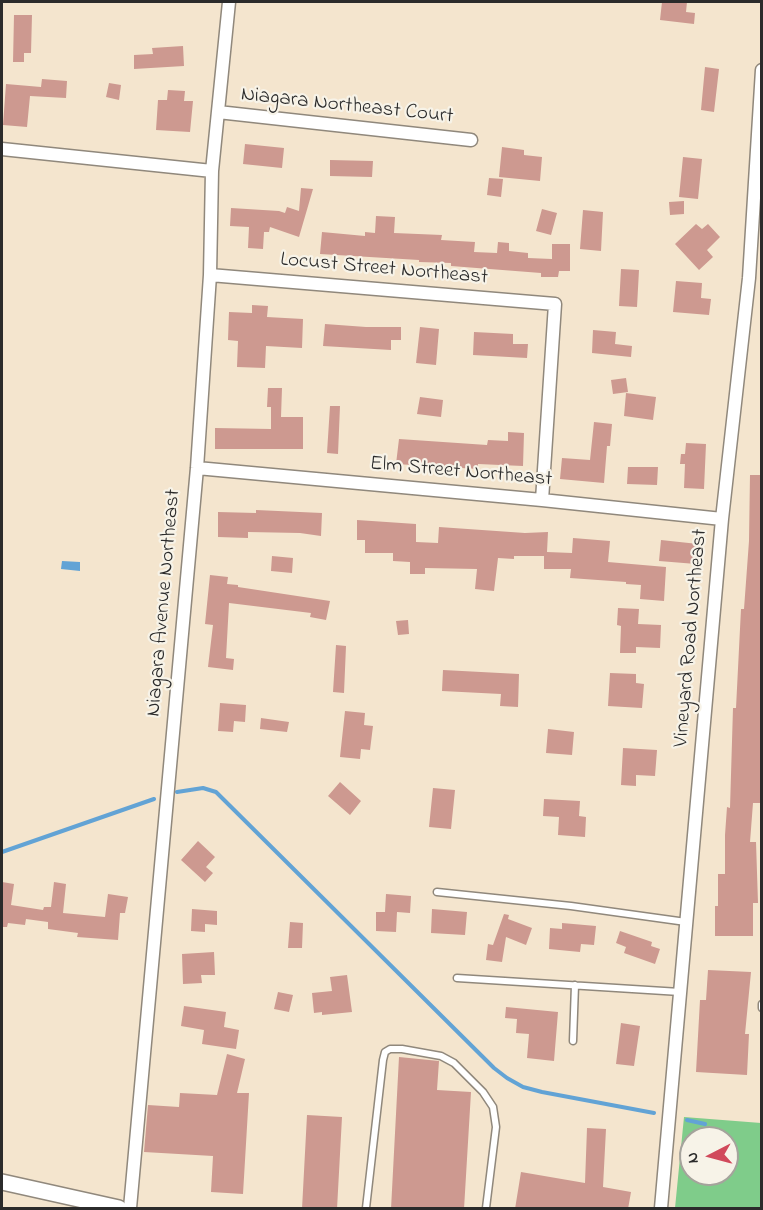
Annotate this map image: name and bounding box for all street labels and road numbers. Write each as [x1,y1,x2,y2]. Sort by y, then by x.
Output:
street label: Niagara Northeast Court [240,83,454,131]
street label: Locust Street Northeast [279,248,489,292]
street label: Elm Street Northeast [369,452,553,494]
street label: Niagara Avenue Northeast [142,488,188,718]
street label: Vineyard Road Northeast [670,528,714,748]

